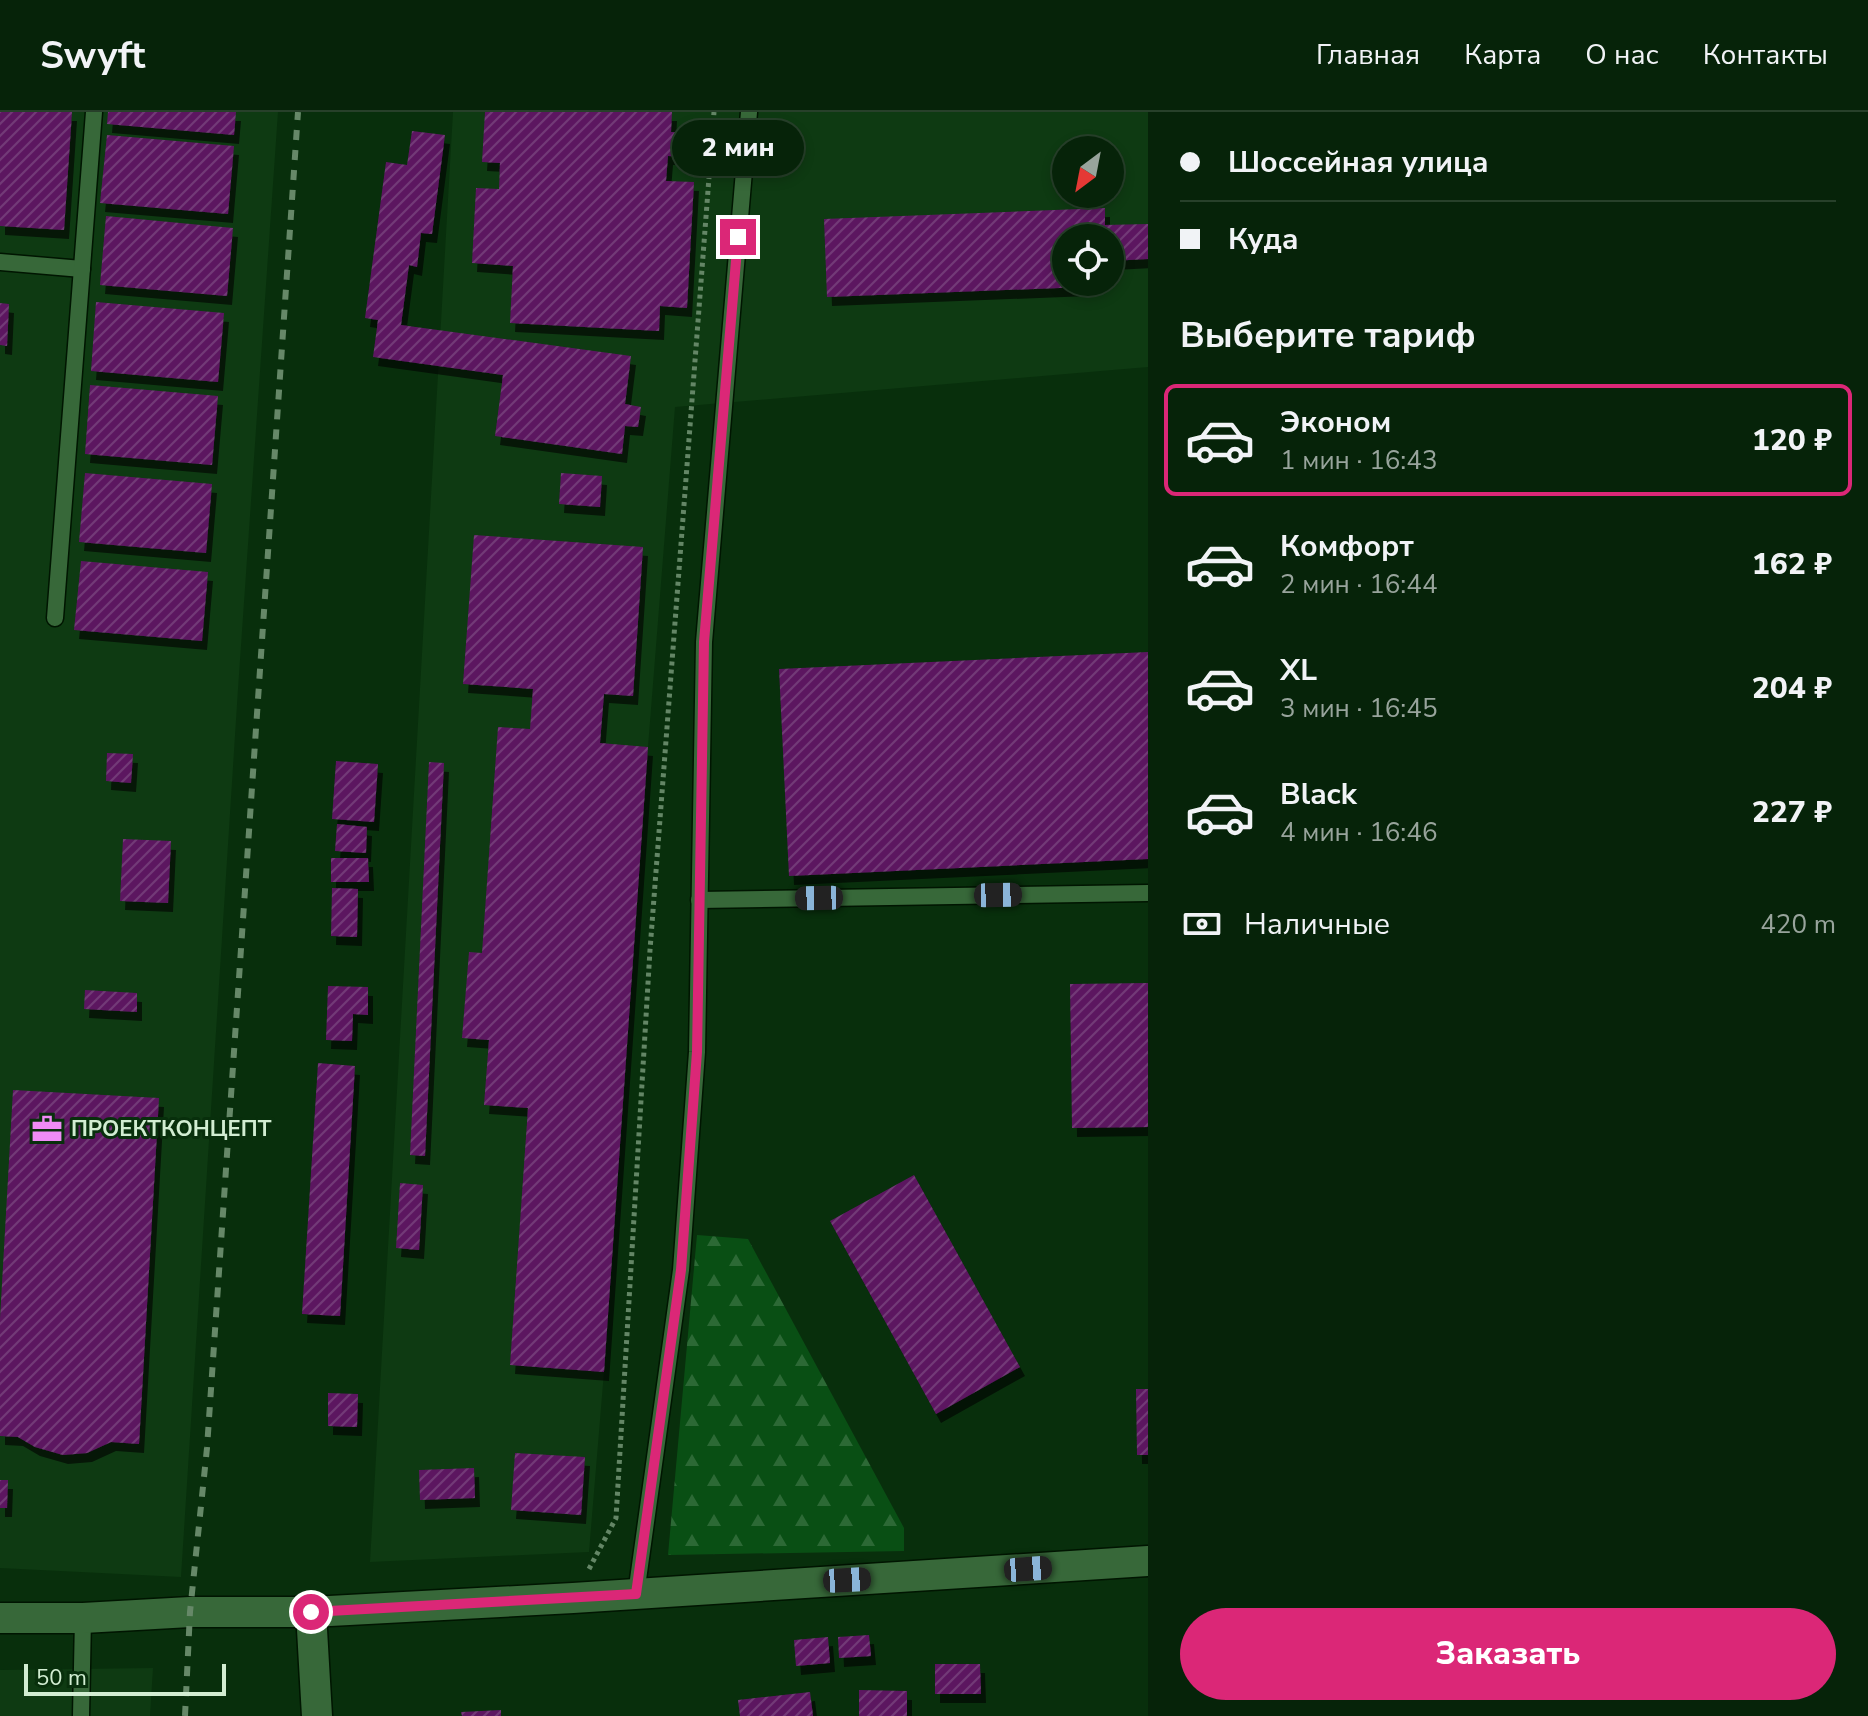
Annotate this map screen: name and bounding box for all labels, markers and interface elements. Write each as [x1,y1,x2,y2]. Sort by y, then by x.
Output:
text: Swyft [40,30,145,81]
text: Главная [1316,36,1420,74]
text: Карта [1464,36,1541,74]
text: О нас [1585,36,1659,74]
text: Контакты [1703,36,1828,74]
callout: 2 мин [672,121,804,177]
text: 2 мин [701,130,775,165]
north arrow [1052,136,1124,208]
map controls [1052,136,1124,296]
text: Шоссейная улица [1228,142,1489,183]
route end [720,219,756,255]
text: Куда [1228,219,1299,260]
button: locate [1052,224,1124,296]
text: Выберите тариф [1180,311,1476,360]
text: Эконом [1280,402,1391,443]
icon: car [1184,404,1256,476]
text: 120 ₽ [1752,420,1832,461]
text: 1 мин · 16:43 [1280,443,1437,478]
text: Комфорт [1280,526,1414,567]
icon: car [1184,528,1256,600]
text: 162 ₽ [1752,544,1832,585]
text: 2 мин · 16:44 [1280,567,1437,602]
text: XL [1280,650,1317,691]
icon: car [1184,652,1256,724]
text: 204 ₽ [1752,668,1832,709]
text: 3 мин · 16:45 [1280,691,1437,726]
text: Black [1280,774,1357,815]
icon: car [1184,776,1256,848]
text: 227 ₽ [1752,792,1832,833]
text: 4 мин · 16:46 [1280,815,1437,850]
car [974,883,1022,907]
car [795,886,843,910]
icon: cash [1180,902,1224,946]
text: Наличные [1244,904,1390,945]
text: 420 m [1760,907,1836,942]
office icon: ПРОЕКТКОНЦЕПТ [30,1112,64,1146]
place label: ПРОЕКТКОНЦЕПТ [71,1114,272,1144]
car [1003,1555,1053,1583]
car [822,1567,872,1593]
route start [293,1594,329,1630]
button: Заказать [1180,1608,1836,1700]
scale bar [24,1660,226,1696]
text: 50 m [36,1663,87,1693]

